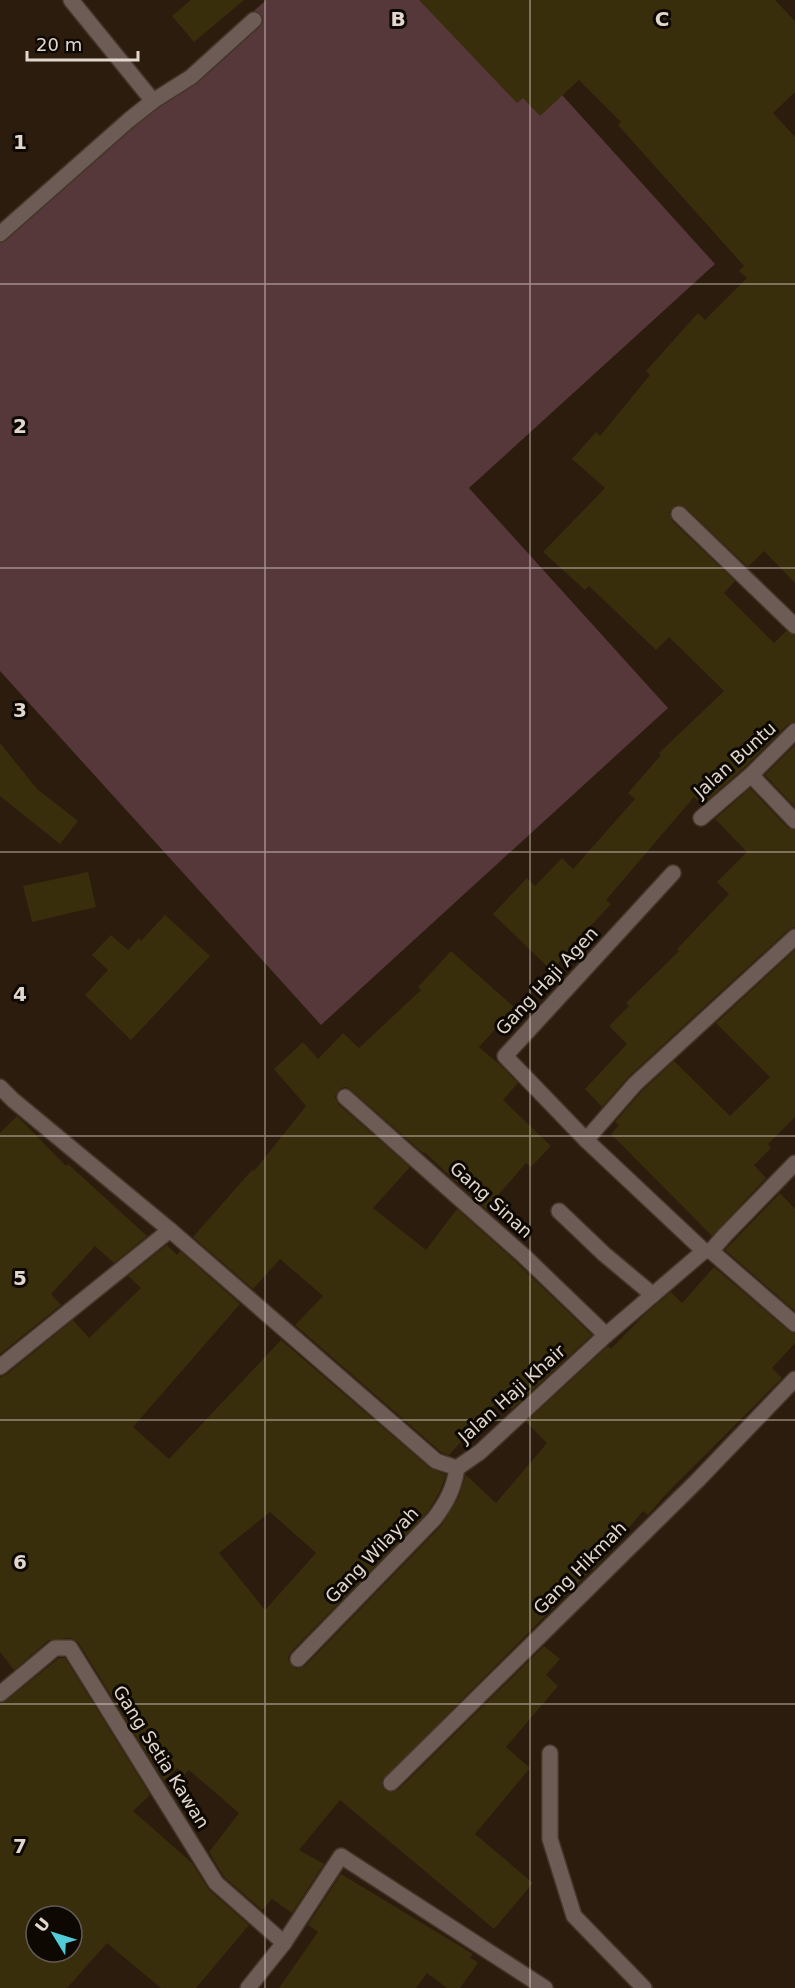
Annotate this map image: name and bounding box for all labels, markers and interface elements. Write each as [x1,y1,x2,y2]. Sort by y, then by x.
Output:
text: B [390,7,406,31]
text: C [655,7,669,31]
scale bar [27,24,138,62]
text: 20 m [36,34,82,55]
text: 1 [13,130,27,154]
text: 2 [13,414,27,438]
text: 3 [13,698,27,722]
street label: Jalan Buntu [689,717,780,803]
street label: Gang Haji Agen [491,922,602,1039]
text: 4 [13,982,27,1006]
street label: Gang Sinan [446,1157,537,1242]
text: 5 [13,1266,27,1290]
street label: Jalan Haji Khair [453,1340,570,1448]
street label: Gang Wilayah [321,1502,423,1607]
street label: Gang Hikmah [529,1517,630,1618]
text: 6 [13,1550,27,1574]
street label: Gang Setia Kawan [109,1681,214,1832]
text: 7 [13,1834,27,1858]
north arrow [24,1904,84,1964]
text: U [31,1914,54,1936]

